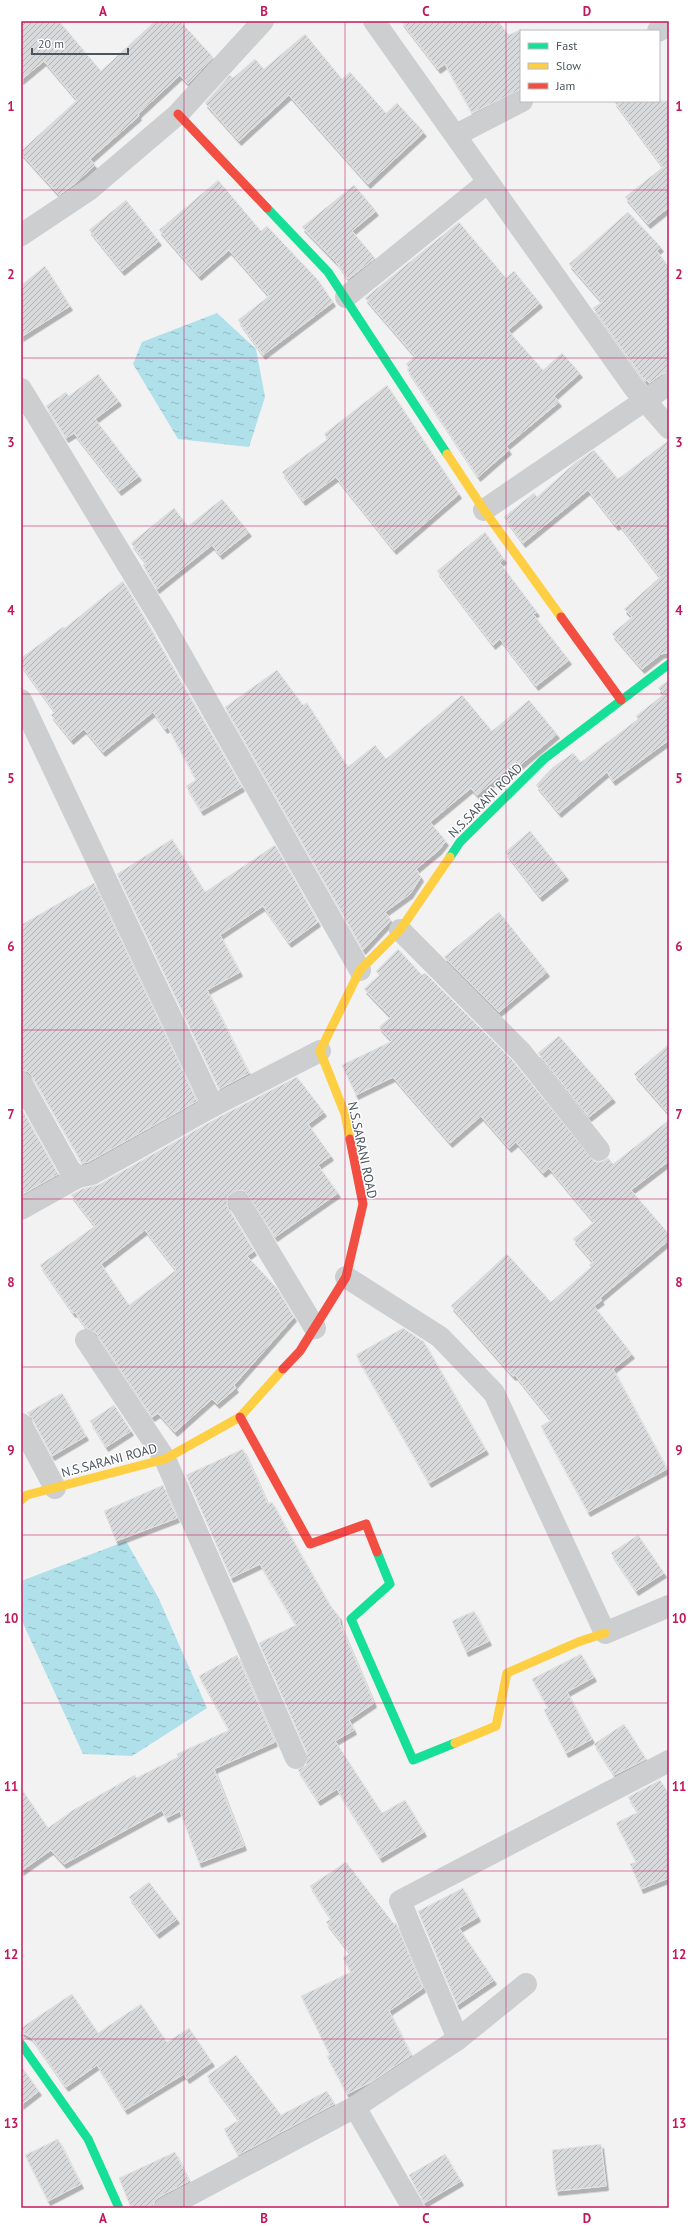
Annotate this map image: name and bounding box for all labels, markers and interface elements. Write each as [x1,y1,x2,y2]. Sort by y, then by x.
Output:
text: A [99,3,107,20]
text: B [260,3,268,20]
text: C [422,3,430,20]
text: D [583,3,591,20]
scale bar [32,30,128,56]
legend [520,30,660,102]
text: 20 m [38,36,64,51]
text: Fast [556,38,577,53]
text: Slow [556,58,581,73]
text: Jam [555,78,575,93]
text: 1 [7,98,15,115]
text: 1 [675,98,683,115]
text: 2 [7,266,15,283]
text: 2 [675,266,683,283]
text: 3 [7,434,15,451]
text: 3 [675,434,683,451]
text: 4 [7,602,15,619]
text: 4 [675,602,683,619]
street label: N.S.SARANI ROAD [444,759,526,841]
text: 5 [7,770,15,787]
text: 5 [675,770,683,787]
text: 6 [7,938,15,955]
text: 6 [675,938,683,955]
street label: N.S.SARANI ROAD [344,1100,381,1200]
text: 7 [7,1106,15,1123]
text: 7 [675,1106,683,1123]
text: 8 [7,1274,15,1291]
text: 8 [675,1274,683,1291]
street label: N.S.SARANI ROAD [59,1440,159,1481]
text: 9 [7,1442,15,1459]
text: 9 [675,1442,683,1459]
text: 10 [4,1610,18,1627]
text: 10 [672,1610,686,1627]
text: 11 [4,1778,18,1795]
text: 11 [672,1778,686,1795]
text: 12 [4,1946,18,1963]
text: 12 [672,1946,686,1963]
text: 13 [4,2115,18,2132]
text: 13 [672,2115,686,2132]
text: A [99,2210,107,2227]
text: B [260,2210,268,2227]
text: C [422,2210,430,2227]
text: D [583,2210,591,2227]

